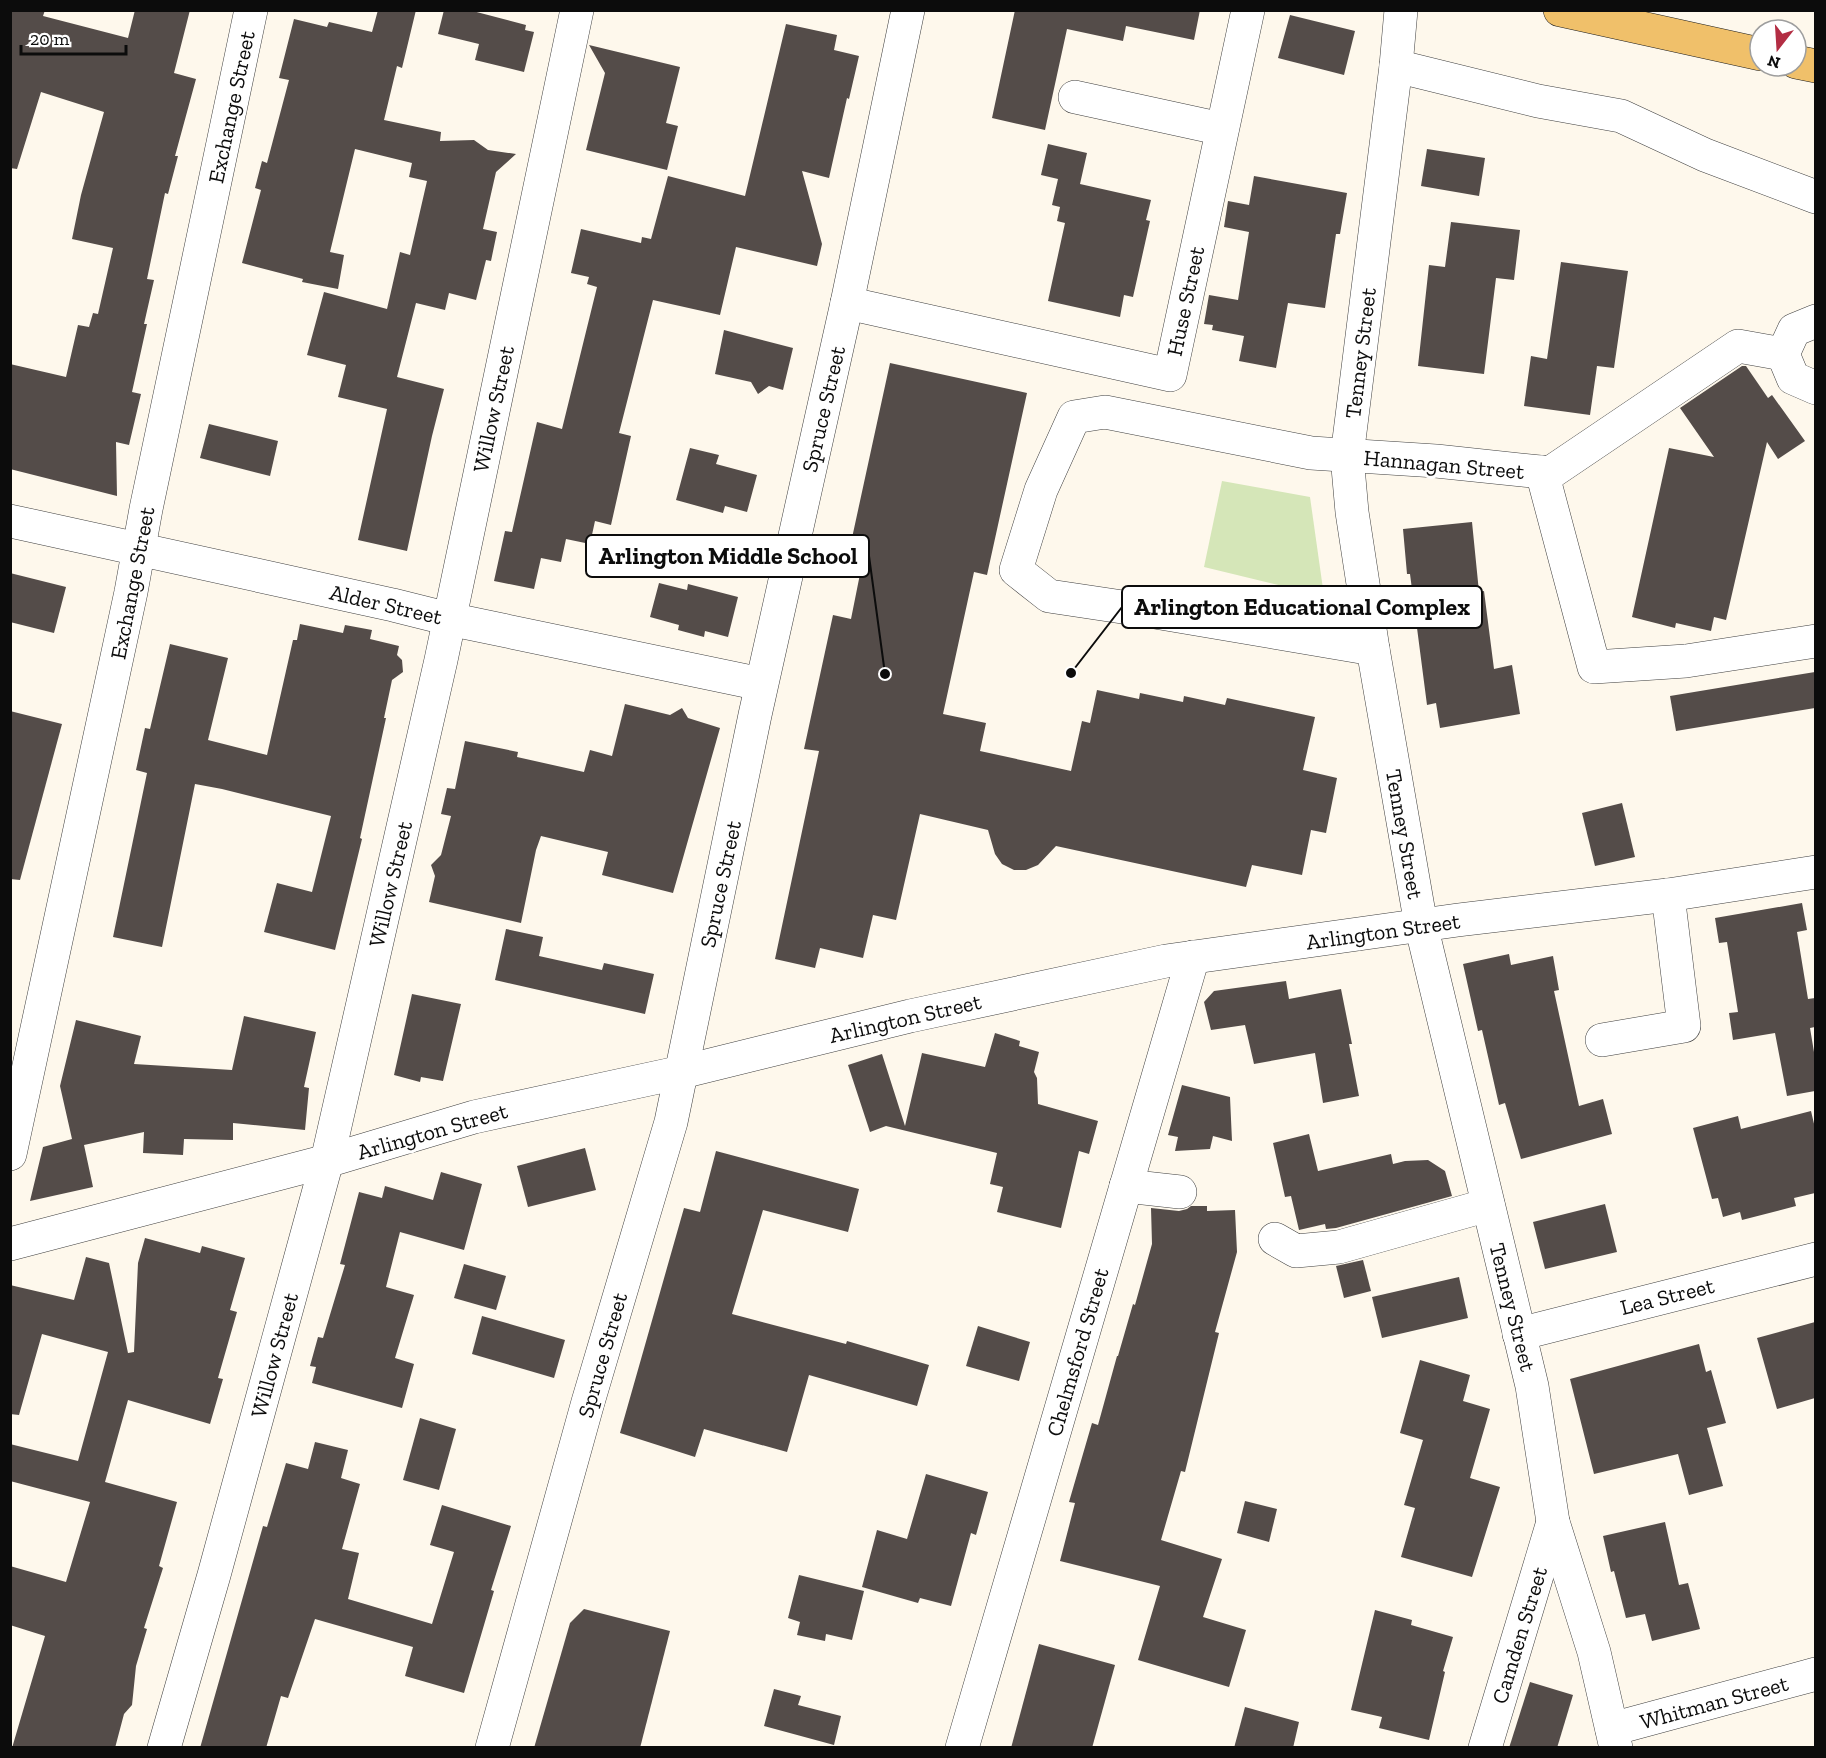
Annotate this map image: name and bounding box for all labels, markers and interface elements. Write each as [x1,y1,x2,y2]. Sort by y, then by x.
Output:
scale bar [21,18,126,56]
north arrow [1748,18,1808,78]
text: 20 m [30,28,70,50]
street label: Exchange Street [202,28,261,186]
text: N [1765,51,1782,73]
street label: Huse Street [1161,243,1210,358]
street label: Tenney Street [1339,285,1382,420]
street label: Spruce Street [796,342,851,475]
street label: Willow Street [467,343,520,475]
street label: Hannagan Street [1363,444,1526,485]
street label: Exchange Street [104,504,161,662]
callout: Arlington Middle School [586,535,869,577]
text: Arlington Middle School [598,541,858,570]
street label: Alder Street [327,578,445,631]
callout: Arlington Educational Complex [1122,586,1482,628]
text: Arlington Educational Complex [1134,592,1470,621]
street label: Tenney Street [1380,767,1429,902]
street label: Spruce Street [694,817,747,950]
street label: Willow Street [363,818,418,950]
street label: Arlington Street [1304,907,1463,956]
street label: Arlington Street [827,988,984,1049]
street label: Arlington Street [354,1097,511,1166]
street label: Tenney Street [1484,1240,1542,1375]
street label: Chelmsford Street [1041,1264,1115,1439]
street label: Lea Street [1617,1272,1718,1321]
street label: Willow Street [245,1289,304,1421]
street label: Spruce Street [572,1289,633,1421]
street label: Camden Street [1486,1563,1553,1707]
street label: Whitman Street [1637,1670,1792,1735]

